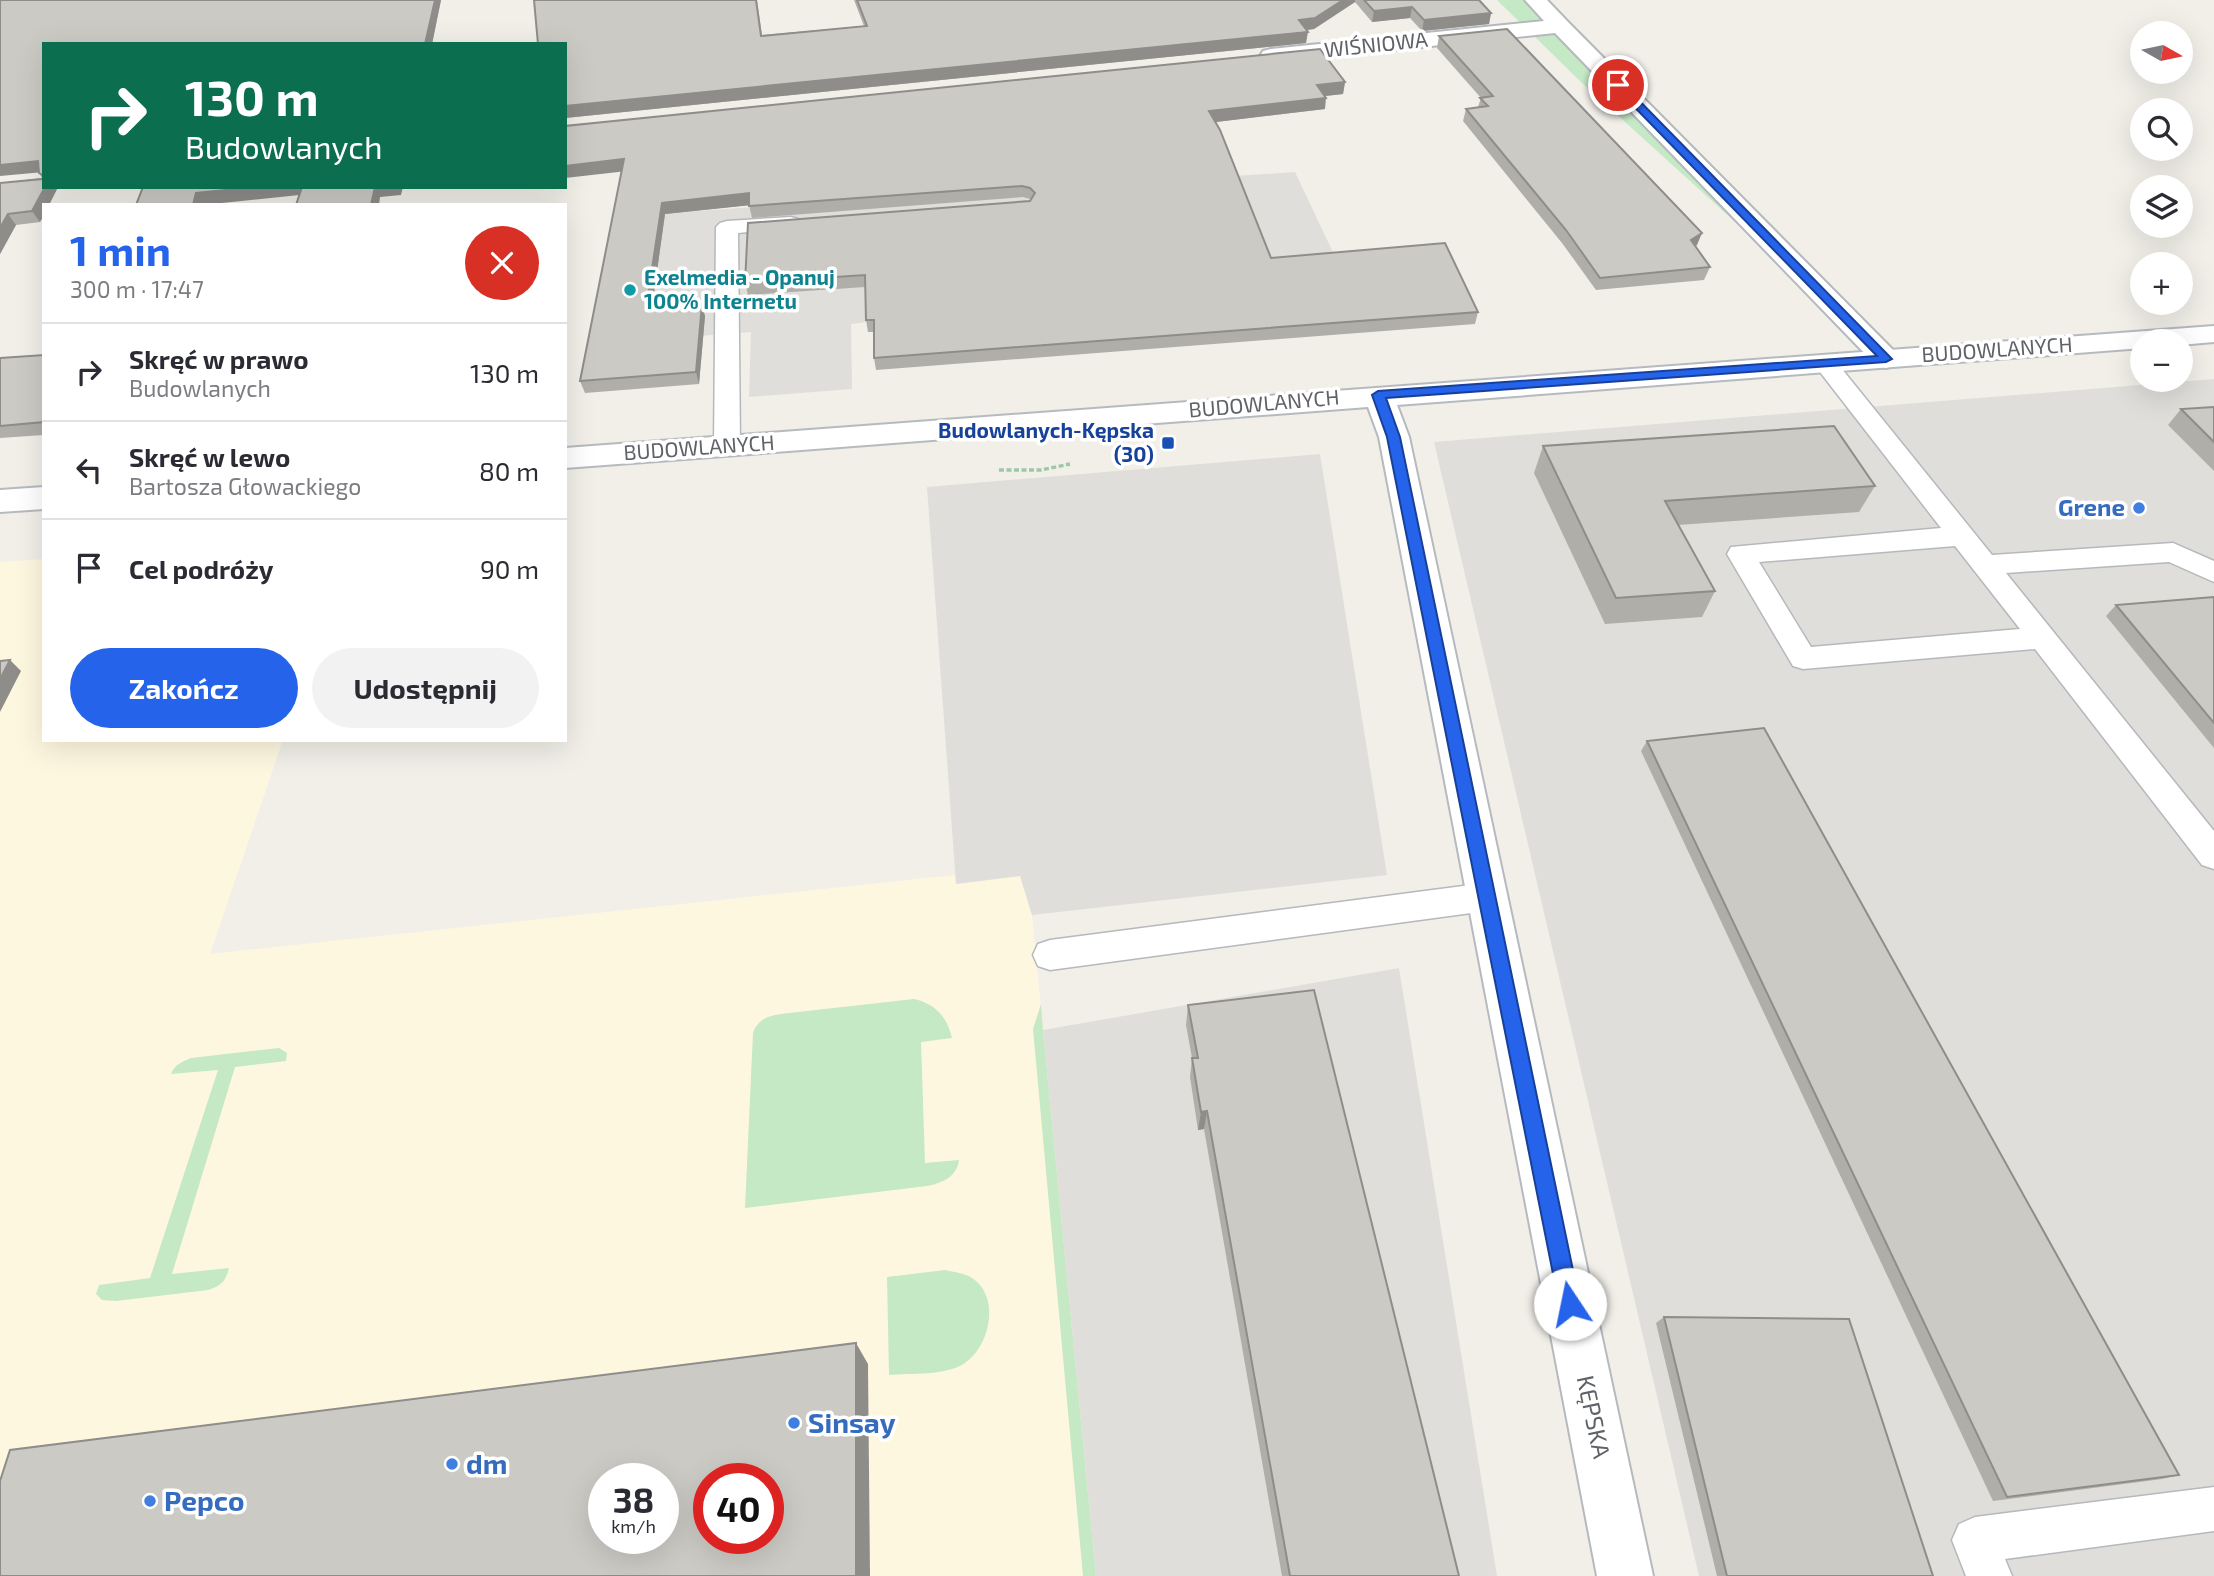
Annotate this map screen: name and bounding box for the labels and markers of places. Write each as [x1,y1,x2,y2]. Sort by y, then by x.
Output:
pin [1588,55,1648,115]
place label: Exelmedia - Opanuj 100% Internetu [644,264,835,313]
marker: Exelmedia - Opanuj 100% Internetu [622,282,638,298]
place label: Budowlanych-Kępska (30) [938,417,1154,466]
marker: Budowlanych-Kępska (30) [1160,435,1176,451]
place label: Grene [2058,492,2125,521]
marker: Grene [2131,500,2147,516]
place label: Sinsay [808,1405,896,1439]
marker: Sinsay [786,1415,802,1431]
place label: dm [466,1446,507,1480]
marker: dm [444,1456,460,1472]
place label: Pepco [164,1483,244,1517]
marker: Pepco [142,1493,158,1509]

